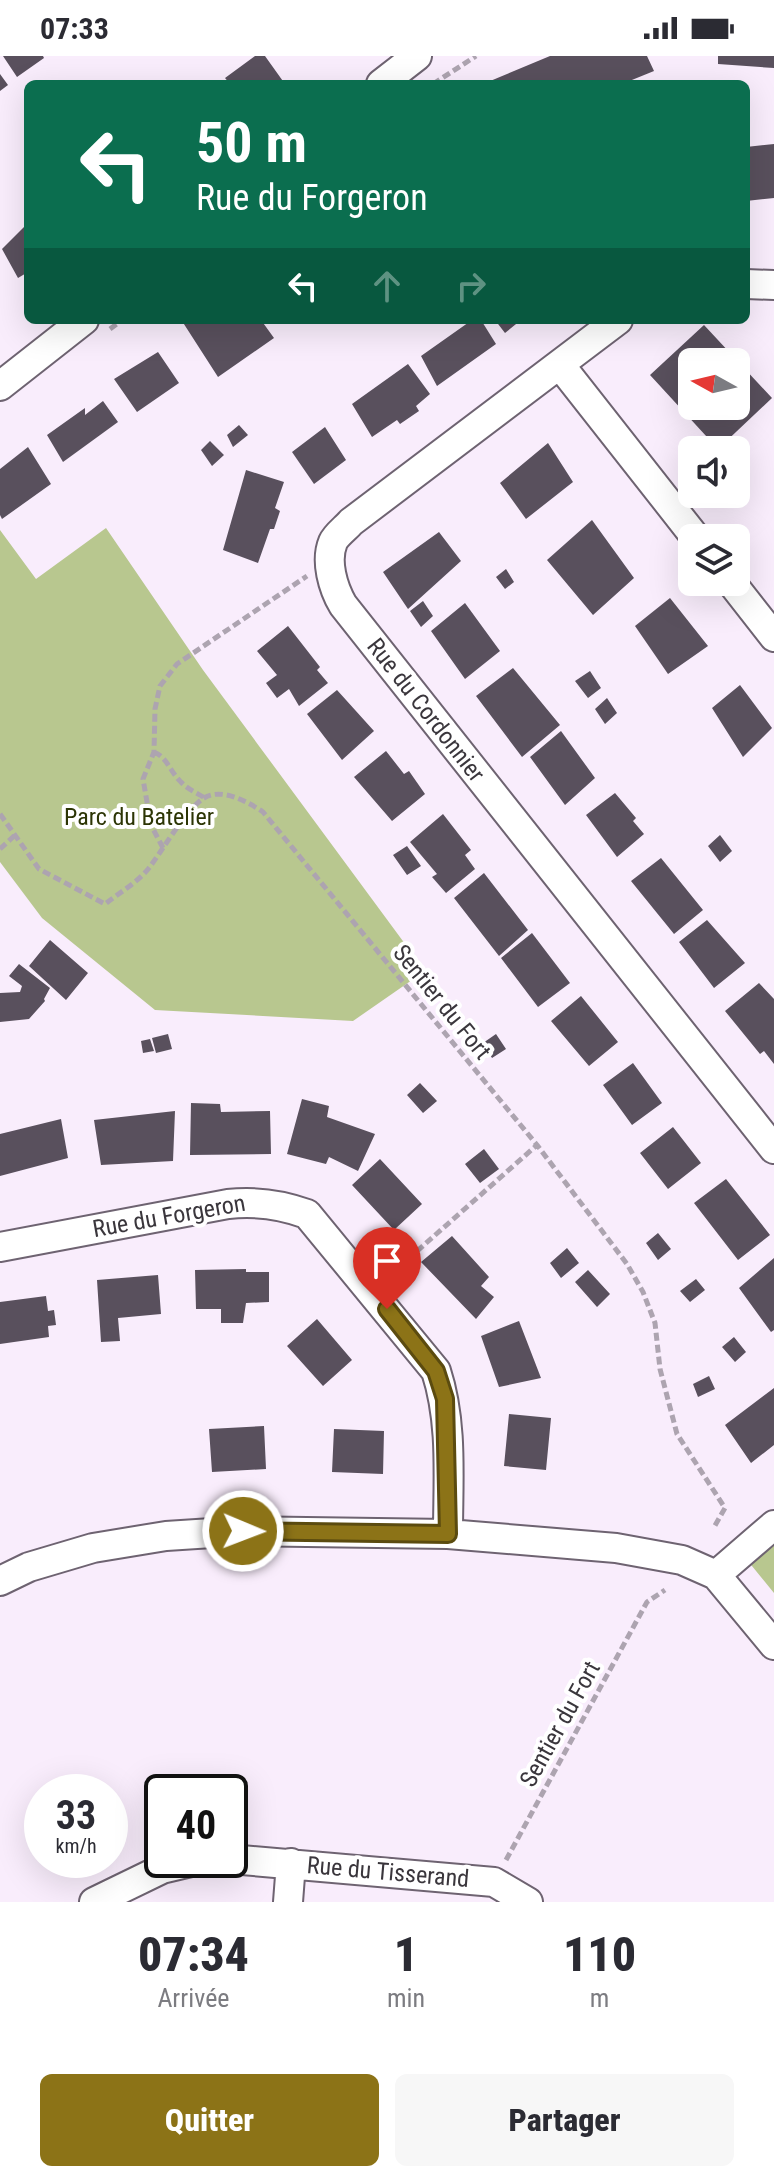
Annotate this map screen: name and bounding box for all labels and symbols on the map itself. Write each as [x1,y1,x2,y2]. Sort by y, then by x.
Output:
north arrow [678,348,750,420]
street label: Rue du Cordonnier [361,633,491,787]
park label: Parc du Batelier [64,803,214,831]
street label: Sentier du Fort [387,939,497,1065]
street label: Rue du Forgeron [91,1189,247,1243]
pin [353,1227,421,1309]
position arrow [201,1489,285,1573]
street label: Sentier du Fort [514,1656,606,1792]
speed limit sign: 40 [144,1774,248,1878]
street label: Rue du Tisserand [306,1851,470,1893]

